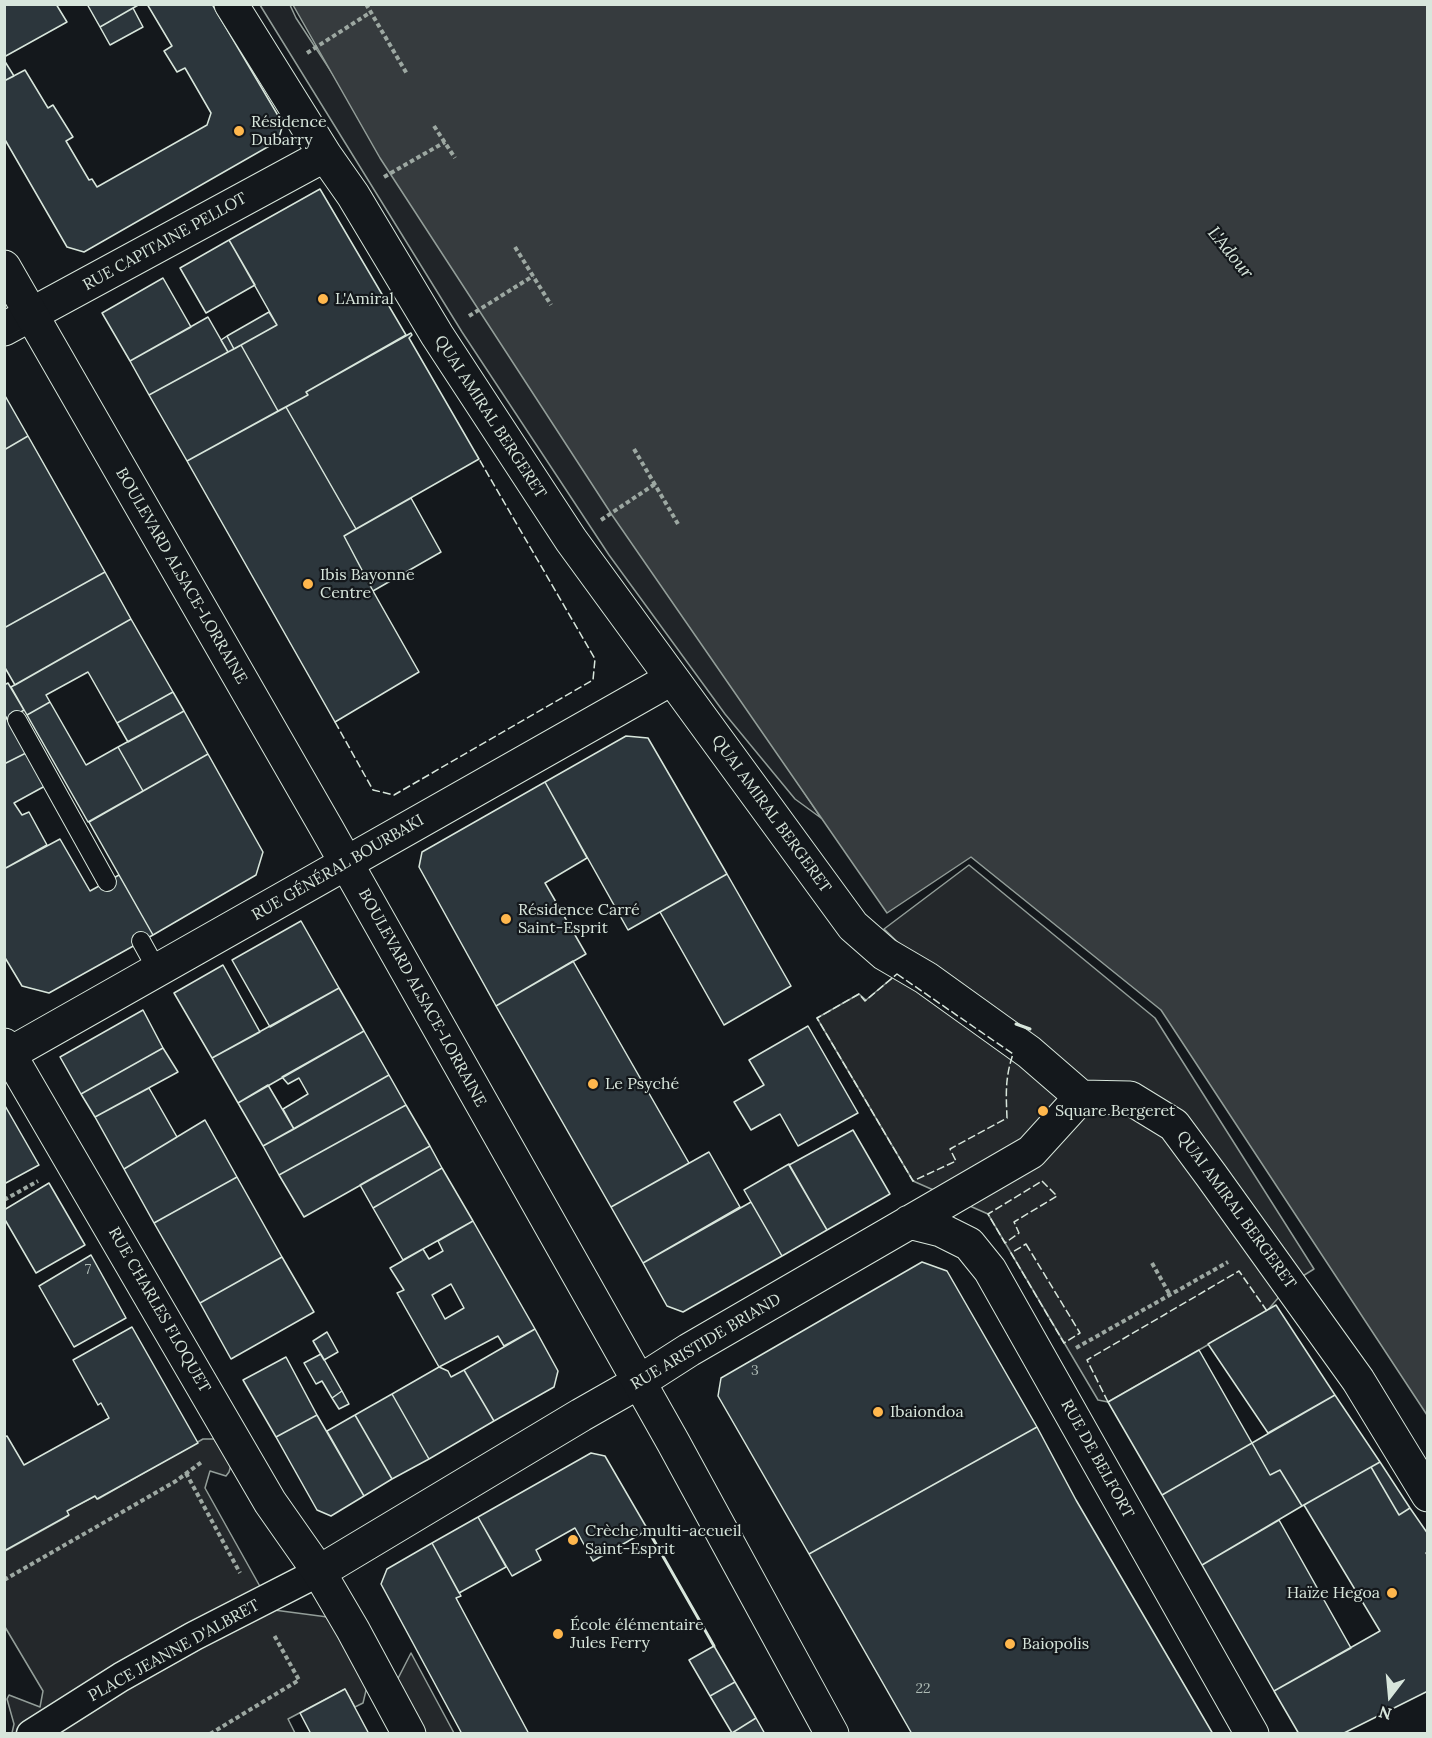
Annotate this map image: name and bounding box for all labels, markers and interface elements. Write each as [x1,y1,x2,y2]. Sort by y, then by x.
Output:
place label: Résidence Dubarry [251,112,327,150]
marker: Résidence Dubarry [232,124,246,138]
street label: RUE CAPITAINE PELLOT [80,189,250,295]
water label: L'Adour [1203,223,1257,283]
place label: L'Amiral [335,289,394,309]
marker: L'Amiral [316,292,330,306]
street label: QUAI AMIRAL BERGERET [430,332,550,502]
street label: BOULEVARD ALSACE-LORRAINE [111,465,251,687]
place label: Ibis Bayonne Centre [320,565,415,603]
marker: Ibis Bayonne Centre [301,577,315,591]
street label: QUAI AMIRAL BERGERET [707,731,835,897]
street label: RUE GÉNÉRAL BOURBAKI [249,811,427,925]
street label: BOULEVARD ALSACE-LORRAINE [354,886,490,1110]
place label: Résidence Carré Saint-Esprit [518,900,640,938]
marker: Résidence Carré Saint-Esprit [499,912,513,926]
place label: Le Psyché [605,1074,679,1094]
marker: Le Psyché [586,1077,600,1091]
place label: Square Bergeret [1055,1101,1175,1121]
marker: Square Bergeret [1036,1104,1050,1118]
street label: QUAI AMIRAL BERGERET [1172,1127,1300,1293]
street label: RUE CHARLES FLOQUET [104,1224,214,1396]
house number: 7 [85,1262,91,1278]
street label: RUE ARISTIDE BRIAND [628,1290,784,1394]
house number: 3 [751,1363,759,1379]
street label: RUE DE BELFORT [1056,1396,1138,1522]
place label: Ibaiondoa [890,1402,964,1422]
marker: Ibaiondoa [871,1405,885,1419]
place label: Crèche multi-accueil Saint-Esprit [585,1521,742,1559]
marker: Crèche multi-accueil Saint-Esprit [566,1533,580,1547]
place label: Haïze Hegoa [1287,1583,1380,1603]
marker: Haïze Hegoa [1385,1586,1399,1600]
street label: PLACE JEANNE D'ALBRET [85,1596,263,1706]
place label: École élémentaire Jules Ferry [570,1615,704,1653]
marker: École élémentaire Jules Ferry [551,1627,565,1641]
place label: Baiopolis [1022,1634,1089,1654]
marker: Baiopolis [1003,1637,1017,1651]
north arrow [1360,1666,1420,1726]
house number: 22 [915,1681,931,1697]
text: N [1376,1702,1394,1725]

